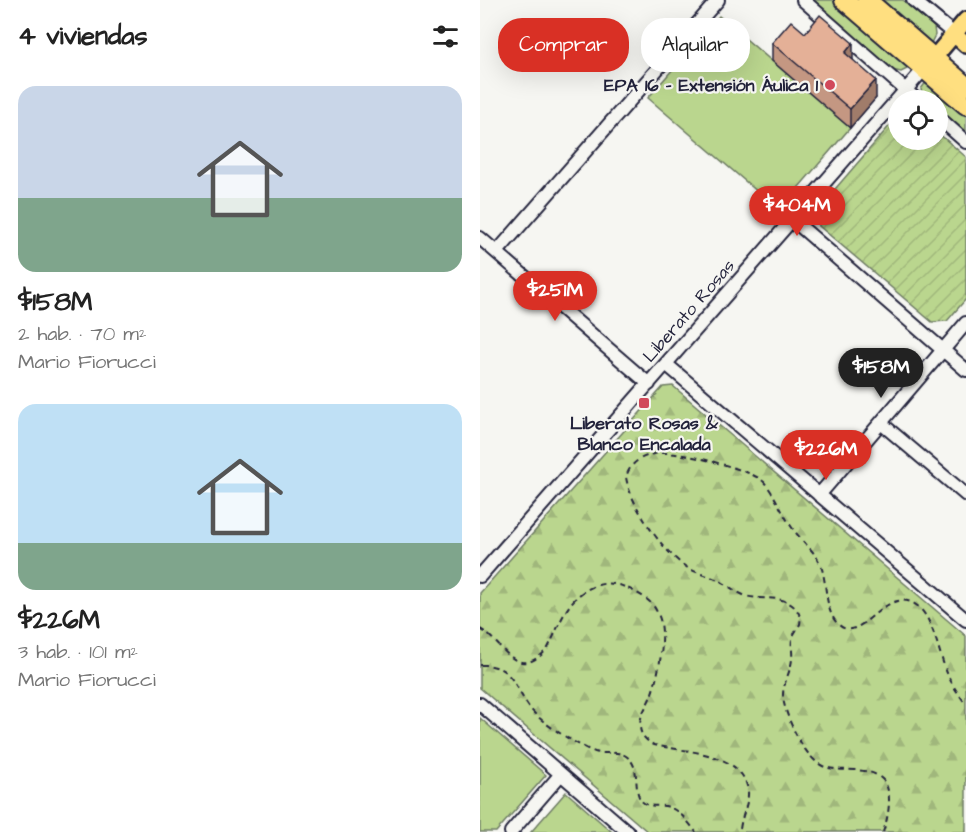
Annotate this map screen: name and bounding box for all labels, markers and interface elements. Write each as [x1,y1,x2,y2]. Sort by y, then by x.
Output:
text: 4 viviendas [18,18,148,54]
chip: Comprar [498,18,629,72]
chip: Alquilar [641,18,750,72]
icon: filters [429,20,462,53]
place label: EPA 16 - Extensión Áulica 1 [604,73,819,98]
marker: EPA 16 - Extensión Áulica 1 [823,78,837,92]
map controls [888,90,948,150]
button: locate [888,90,948,150]
icon: home [186,125,294,233]
pin: $404M [755,186,839,237]
text: $404M [763,191,831,219]
street label: Liberato Rosas [637,254,741,368]
pin: $251M [513,271,597,322]
text: $251M [527,276,583,304]
text: $158M [18,284,93,320]
text: 2 hab. · 70 m² [18,320,146,348]
text: Mario Fiorucci [18,348,156,376]
pin: $158M [839,348,923,399]
text: $158M [852,353,910,381]
marker: Liberato Rosas & Blanco Encalada [637,396,651,410]
place label: Liberato Rosas & Blanco Encalada [570,411,719,457]
pin: $226M [784,430,868,481]
text: $226M [794,435,858,463]
icon: home [186,443,294,551]
text: $226M [18,602,100,638]
text: 3 hab. · 101 m² [18,638,138,666]
text: Mario Fiorucci [18,666,156,694]

